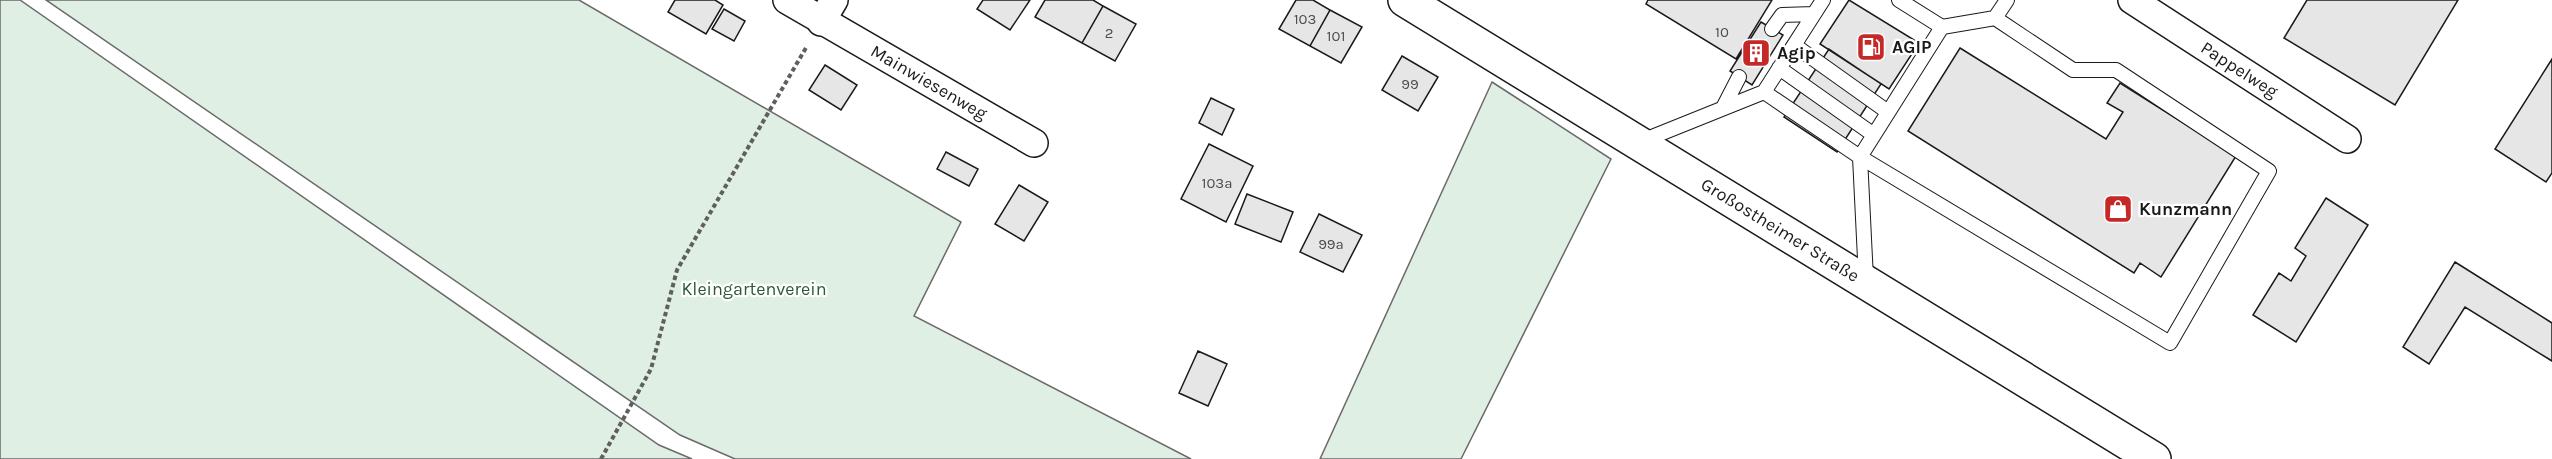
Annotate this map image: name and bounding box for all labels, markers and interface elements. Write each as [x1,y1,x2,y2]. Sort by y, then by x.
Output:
house number: 103 [1294,10,1316,28]
house number: 10 [1715,23,1729,41]
house number: 2 [1105,24,1113,42]
house number: 101 [1327,27,1345,45]
fuel station icon: AGIP [1855,31,1887,63]
place label: AGIP [1892,36,1931,58]
street label: Pappelweg [2197,36,2282,103]
building icon: Agip [1740,37,1772,69]
street label: Mainwiesenweg [867,40,991,125]
place label: Agip [1777,42,1816,64]
house number: 99 [1401,75,1419,93]
street label: Großostheimer Straße [1697,173,1863,287]
house number: 103a [1202,174,1232,192]
shop icon: Kunzmann [2102,193,2134,225]
place label: Kunzmann [2139,198,2232,220]
house number: 99a [1318,235,1344,253]
park label: Kleingartenverein [681,278,827,300]

